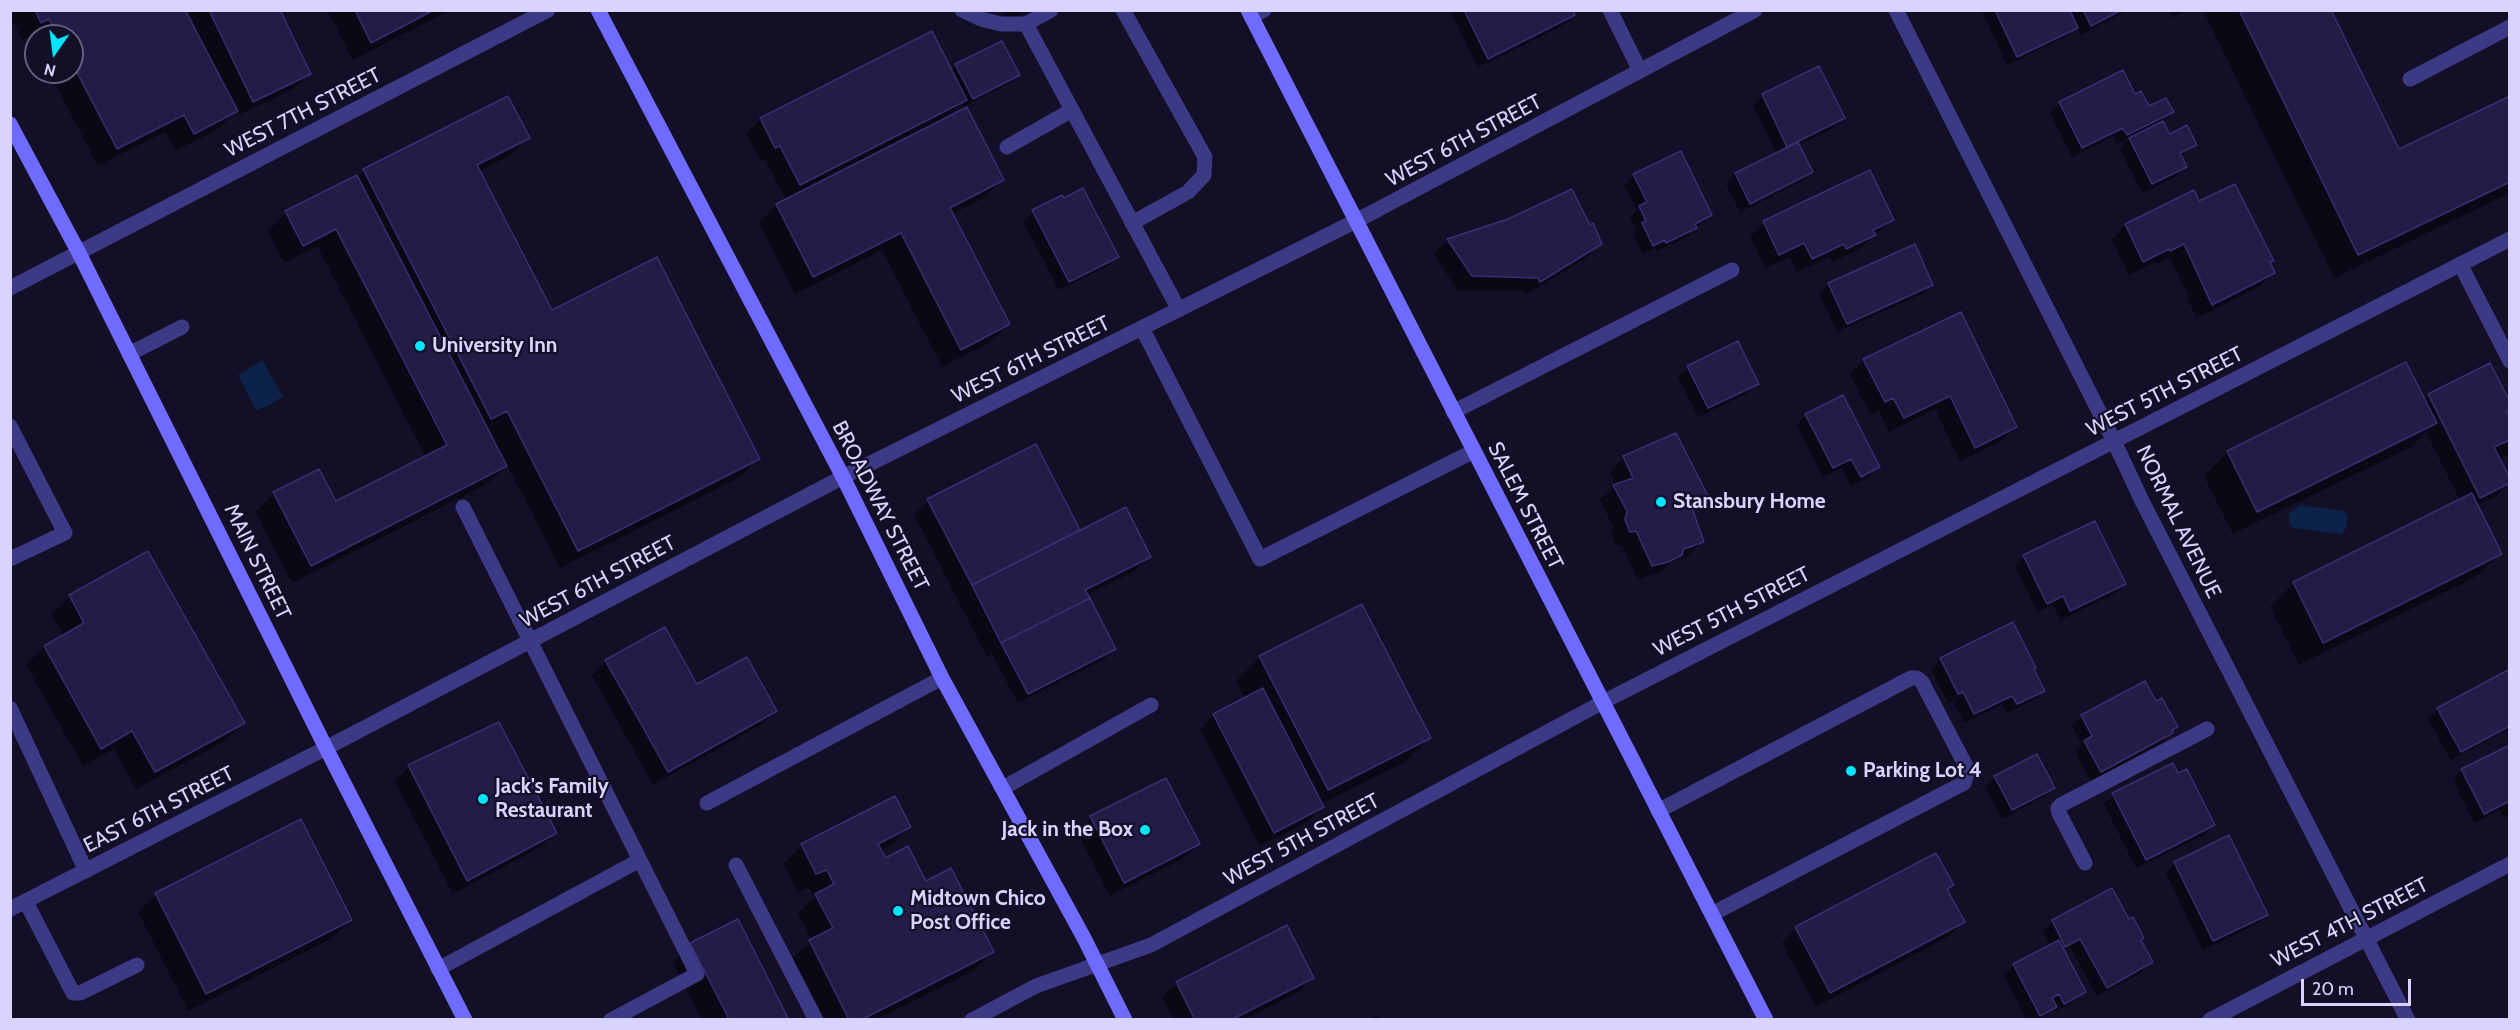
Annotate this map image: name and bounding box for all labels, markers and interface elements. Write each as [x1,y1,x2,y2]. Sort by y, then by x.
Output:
north arrow [24,24,84,84]
text: N [42,59,58,81]
street label: WEST 7TH STREET [221,63,385,163]
street label: WEST 6TH STREET [1382,89,1546,193]
street label: WEST 6TH STREET [948,311,1114,409]
place label: University Inn [432,333,557,359]
marker: University Inn [413,339,427,353]
street label: WEST 5TH STREET [2082,342,2248,442]
street label: BROADWAY STREET [826,417,934,595]
street label: SALEM STREET [1482,438,1568,574]
street label: NORMAL AVENUE [2130,442,2226,602]
place label: Stansbury Home [1673,489,1826,515]
marker: Stansbury Home [1654,495,1668,509]
street label: MAIN STREET [218,500,296,624]
street label: WEST 6TH STREET [516,530,680,634]
street label: WEST 5TH STREET [1649,562,1815,662]
place label: Parking Lot 4 [1863,758,1982,784]
street label: EAST 6TH STREET [80,761,238,859]
marker: Parking Lot 4 [1844,764,1858,778]
place label: Jack's Family Restaurant [495,774,609,824]
street label: WEST 5TH STREET [1220,788,1384,892]
marker: Jack's Family Restaurant [476,792,490,806]
place label: Jack in the Box [1002,817,1133,843]
marker: Jack in the Box [1138,823,1152,837]
street label: WEST 4TH STREET [2267,873,2433,973]
place label: Midtown Chico Post Office [910,886,1046,936]
marker: Midtown Chico Post Office [891,904,905,918]
scale bar [2304,967,2414,1005]
text: 20 m [2312,978,2354,1000]

